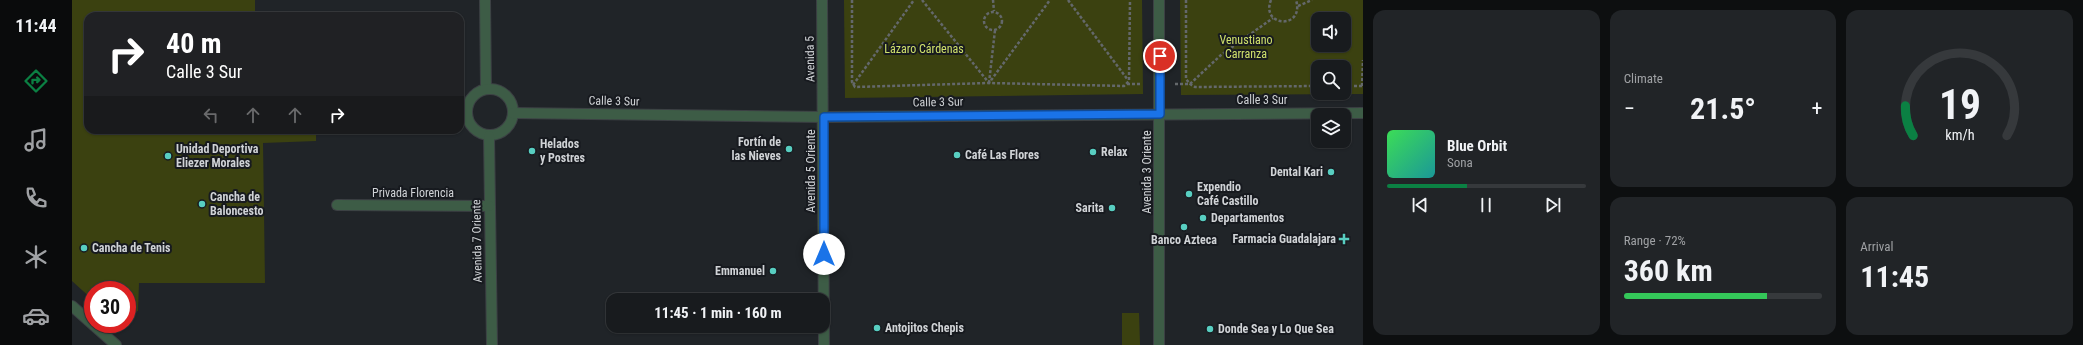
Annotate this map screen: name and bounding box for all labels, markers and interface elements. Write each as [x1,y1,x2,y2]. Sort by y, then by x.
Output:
map controls [1311,12,1351,148]
button: sound [1311,12,1351,52]
text: 11:44 [15,15,57,36]
text: 40 m [166,27,222,60]
icon: right [100,28,152,80]
park label: Venustiano Carranza [1219,33,1273,61]
street label: Avenida 5 [803,36,817,82]
pin [1143,39,1177,73]
park label: Lázaro Cárdenas [884,42,964,56]
icon: arrive [1149,45,1171,67]
button: search [1311,60,1351,100]
text: Calle 3 Sur [166,61,242,82]
icon: directions [22,67,50,95]
text: Climate [1624,71,1663,86]
text: 19 [1939,80,1981,129]
text: 21.5° [1690,91,1756,126]
street label: Calle 3 Sur [1237,93,1288,107]
street label: Calle 3 Sur [588,94,640,108]
street label: Calle 3 Sur [912,95,964,109]
text: − [1624,96,1635,121]
text: + [1811,96,1822,121]
icon: left [200,104,222,126]
icon: ahead [242,104,264,126]
icon: ahead [284,104,306,126]
icon: right [326,104,348,126]
button: layers [1311,108,1351,148]
icon: music [22,126,50,154]
text: km/h [1945,127,1974,143]
street label: Avenida 5 Oriente [804,129,818,213]
street label: Avenida 3 Oriente [1140,130,1154,214]
place label: Fortín de las Nieves [732,135,782,163]
place label: Helados y Postres [540,137,586,165]
text: Blue Orbit [1447,137,1507,155]
place label: Unidad Deportiva Eliezer Morales [176,142,259,170]
marker: Fortín de las Nieves [784,144,794,154]
place label: Relax [1101,145,1128,159]
marker: Helados y Postres [527,146,537,156]
marker: Relax [1088,147,1098,157]
place label: Café Las Flores [965,148,1040,162]
marker: Café Las Flores [952,150,962,160]
marker: Unidad Deportiva Eliezer Morales [163,151,173,161]
text: Sona [1447,155,1473,170]
place label: Dental Kari [1270,165,1323,179]
marker: Dental Kari [1326,167,1336,177]
place label: Expendio Café Castillo [1197,180,1258,208]
icon: phone [22,184,50,212]
street label: Privada Florencia [372,186,454,200]
marker: Expendio Café Castillo [1184,189,1194,199]
place label: Cancha de Baloncesto [210,190,264,218]
icon: previous [1409,194,1431,216]
icon: pause [1475,194,1497,216]
icon: next [1542,194,1564,216]
marker: Cancha de Baloncesto [197,199,207,209]
street label: Avenida 7 Oriente [469,199,485,283]
place label: Sarita [1076,201,1104,215]
marker: Sarita [1107,203,1117,213]
place label: Departamentos [1211,211,1285,225]
marker: Departamentos [1198,213,1208,223]
marker: Banco Azteca [1179,222,1189,232]
place label: Farmacia Guadalajara [1232,232,1336,246]
position arrow [803,233,845,275]
place label: Banco Azteca [1151,233,1217,247]
text: Range · 72% [1624,233,1686,248]
marker: Farmacia Guadalajara [1339,234,1349,244]
text: Arrival [1860,239,1893,254]
place label: Cancha de Tenis [92,241,171,255]
icon: climate [22,243,50,271]
marker: Cancha de Tenis [79,243,89,253]
text: 360 km [1624,253,1713,288]
text: 11:45 [1860,259,1929,294]
place label: Emmanuel [715,264,765,278]
marker: Emmanuel [768,266,778,276]
speed limit sign: 30 [84,281,136,333]
icon: car [22,302,50,330]
text: 11:45 · 1 min · 160 m [654,304,782,322]
place label: Antojitos Chepis [885,321,964,335]
place label: Donde Sea y Lo Que Sea [1218,322,1334,336]
marker: Antojitos Chepis [872,323,882,333]
marker: Donde Sea y Lo Que Sea [1205,324,1215,334]

